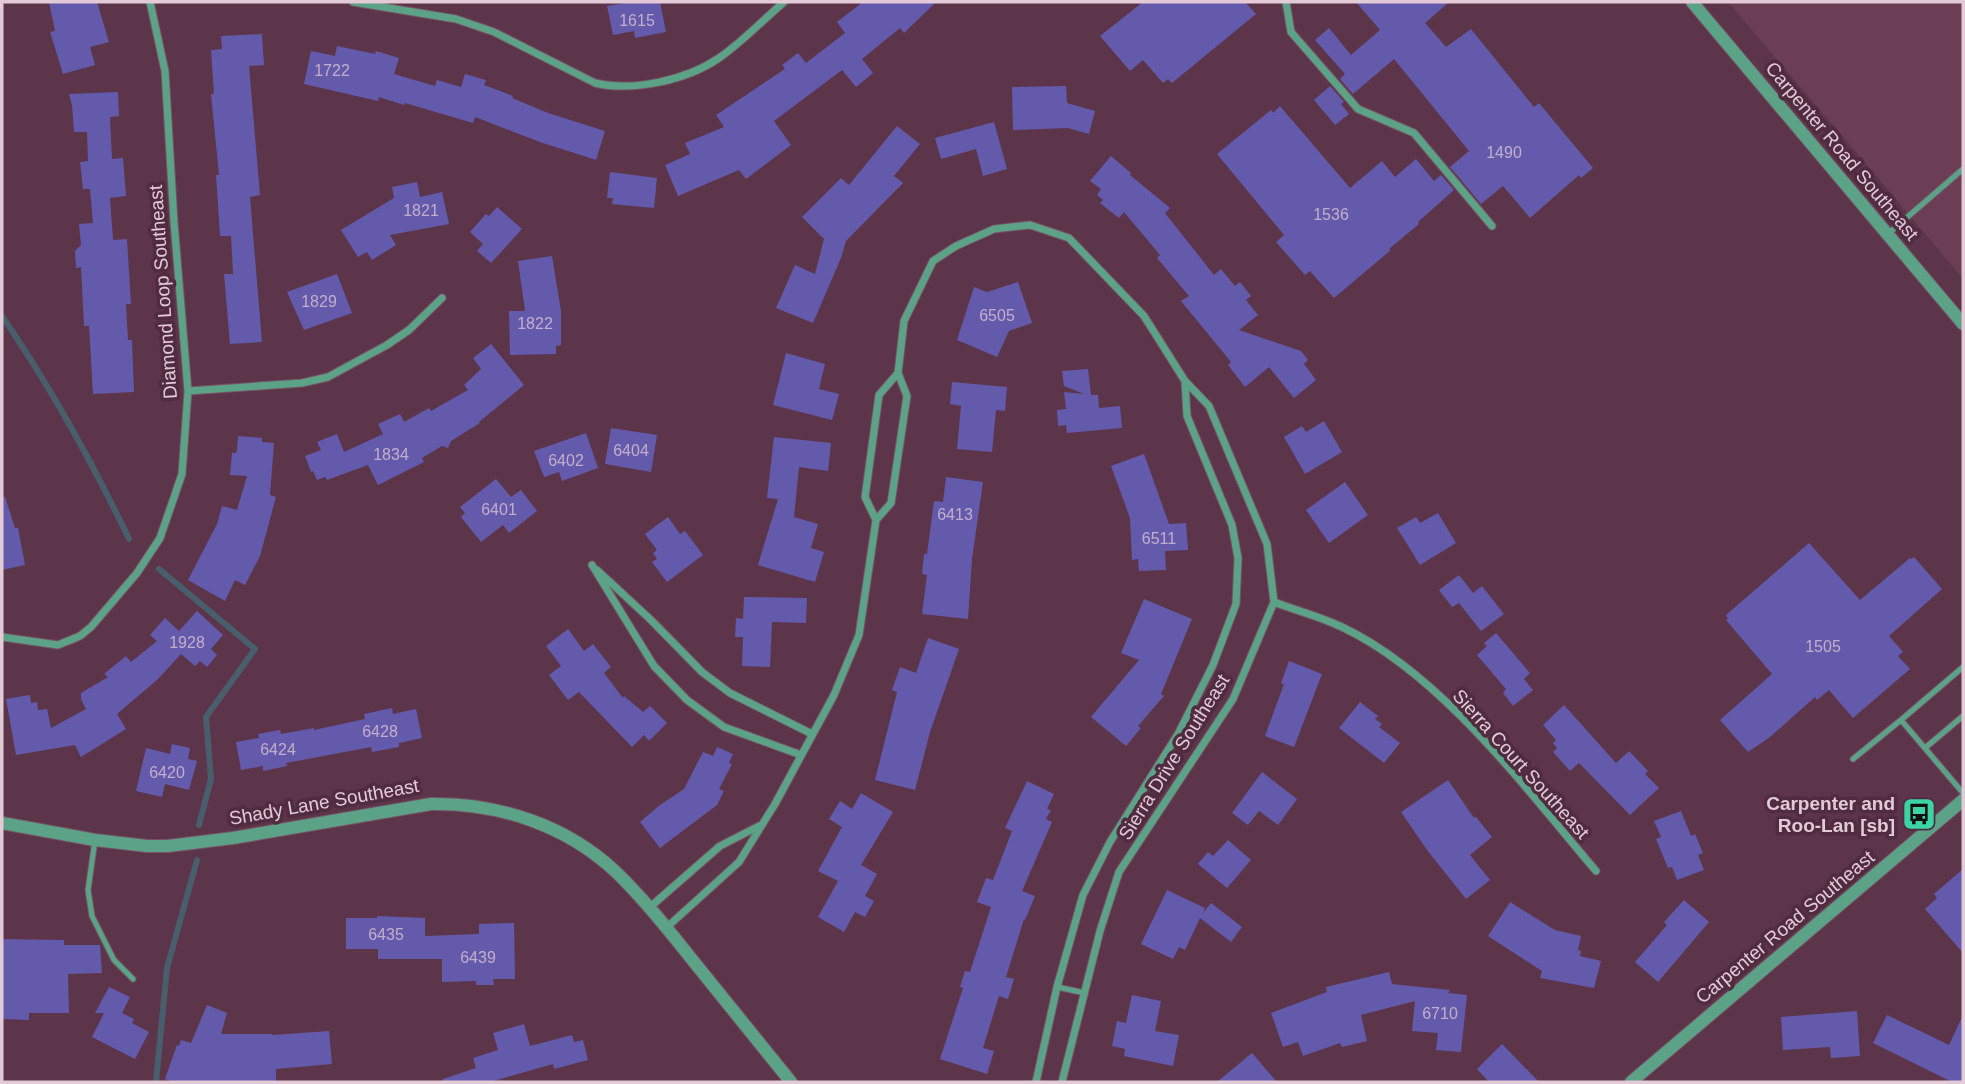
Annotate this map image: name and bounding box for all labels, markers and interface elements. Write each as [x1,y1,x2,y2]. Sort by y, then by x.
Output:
house number: 1615 [619,12,655,29]
street label: Carpenter Road Southeast [1761,58,1923,245]
house number: 1722 [314,62,350,79]
house number: 1490 [1486,144,1522,161]
street label: Diamond Loop Southeast [145,184,181,400]
house number: 1821 [403,202,439,219]
house number: 1536 [1313,206,1349,223]
house number: 1829 [301,293,337,310]
house number: 6505 [979,307,1015,324]
house number: 1822 [517,315,553,332]
house number: 6404 [613,442,649,459]
house number: 1834 [373,446,409,463]
house number: 6402 [548,452,584,469]
house number: 6401 [481,501,517,518]
house number: 6413 [937,506,973,523]
house number: 6511 [1142,530,1176,547]
house number: 1928 [169,634,205,651]
house number: 1505 [1805,638,1841,655]
street label: Sierra Drive Southeast [1114,670,1234,844]
street label: Sierra Court Southeast [1449,685,1594,843]
house number: 6428 [362,723,398,740]
house number: 6424 [260,741,296,758]
house number: 6420 [149,764,185,781]
street label: Shady Lane Southeast [228,775,421,829]
place label: Carpenter and Roo-Lan [sb] [1766,793,1895,836]
bus stop icon: Carpenter and Roo-Lan [sb] [1900,795,1938,833]
street label: Carpenter Road Southeast [1692,846,1879,1008]
house number: 6435 [368,926,404,943]
house number: 6439 [460,949,496,966]
house number: 6710 [1422,1005,1458,1022]

